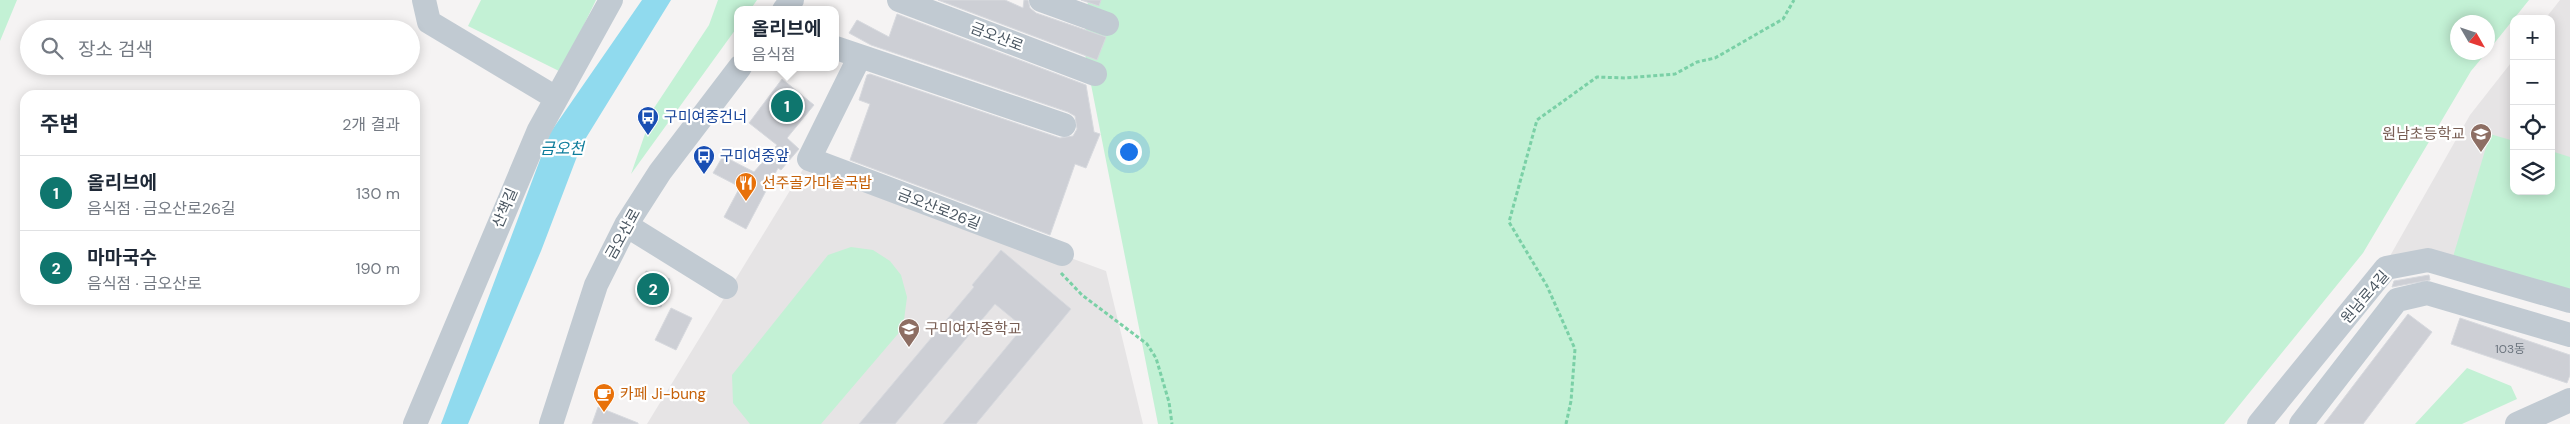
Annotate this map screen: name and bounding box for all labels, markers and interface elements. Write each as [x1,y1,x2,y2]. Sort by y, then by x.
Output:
popup [734,6,839,71]
north arrow [2450,15,2495,60]
map controls [2510,15,2555,195]
button: + [2510,15,2555,60]
text: 올리브에 [752,16,821,41]
street label: 금오산로 [968,18,1026,56]
search box [20,20,420,75]
icon: search [38,34,66,62]
text: 장소 검색 [78,37,153,62]
text: 음식점 [752,44,796,65]
button: − [2510,60,2555,105]
pin: 1 [771,87,803,125]
bus stop icon: 구미여중건너 [636,105,660,136]
button: locate [2510,105,2555,150]
place label: 구미여중건너 [664,107,747,127]
text: 주변 [40,110,79,138]
text: 2개 결과 [342,114,400,135]
school or university icon: 원남초등학교 [2469,122,2493,153]
place label: 원남초등학교 [2382,124,2465,144]
water label: 금오천 [540,138,586,159]
your location [1116,139,1142,165]
bus stop icon: 구미여중앞 [692,144,716,175]
place label: 구미여중앞 [720,146,789,166]
button: layers [2510,150,2555,195]
text: 올리브에 [87,170,157,195]
restaurant icon: 선주골가마솥국밥 [734,171,758,202]
place label: 선주골가마솥국밥 [762,173,873,193]
text: 1 [53,183,59,204]
text: 130 m [356,183,400,204]
street label: 금오산로26길 [895,184,983,234]
street label: 산책길 [488,185,522,231]
text: 음식점 · 금오산로26길 [87,198,236,219]
street label: 금오산로 [601,205,645,263]
text: 마마국수 [87,245,157,270]
text: 2 [51,258,61,279]
text: 190 m [356,258,400,279]
street label: 원남로4길 [2336,266,2394,328]
pin: 2 [637,270,669,308]
text: 음식점 · 금오산로 [87,273,202,294]
school or university icon: 구미여자중학교 [897,317,921,348]
place label: 구미여자중학교 [925,319,1022,339]
house number: 103동 [2495,341,2525,357]
cafe icon: 카페 Ji-bung [592,382,616,413]
place label: 카페 Ji-bung [620,384,706,404]

